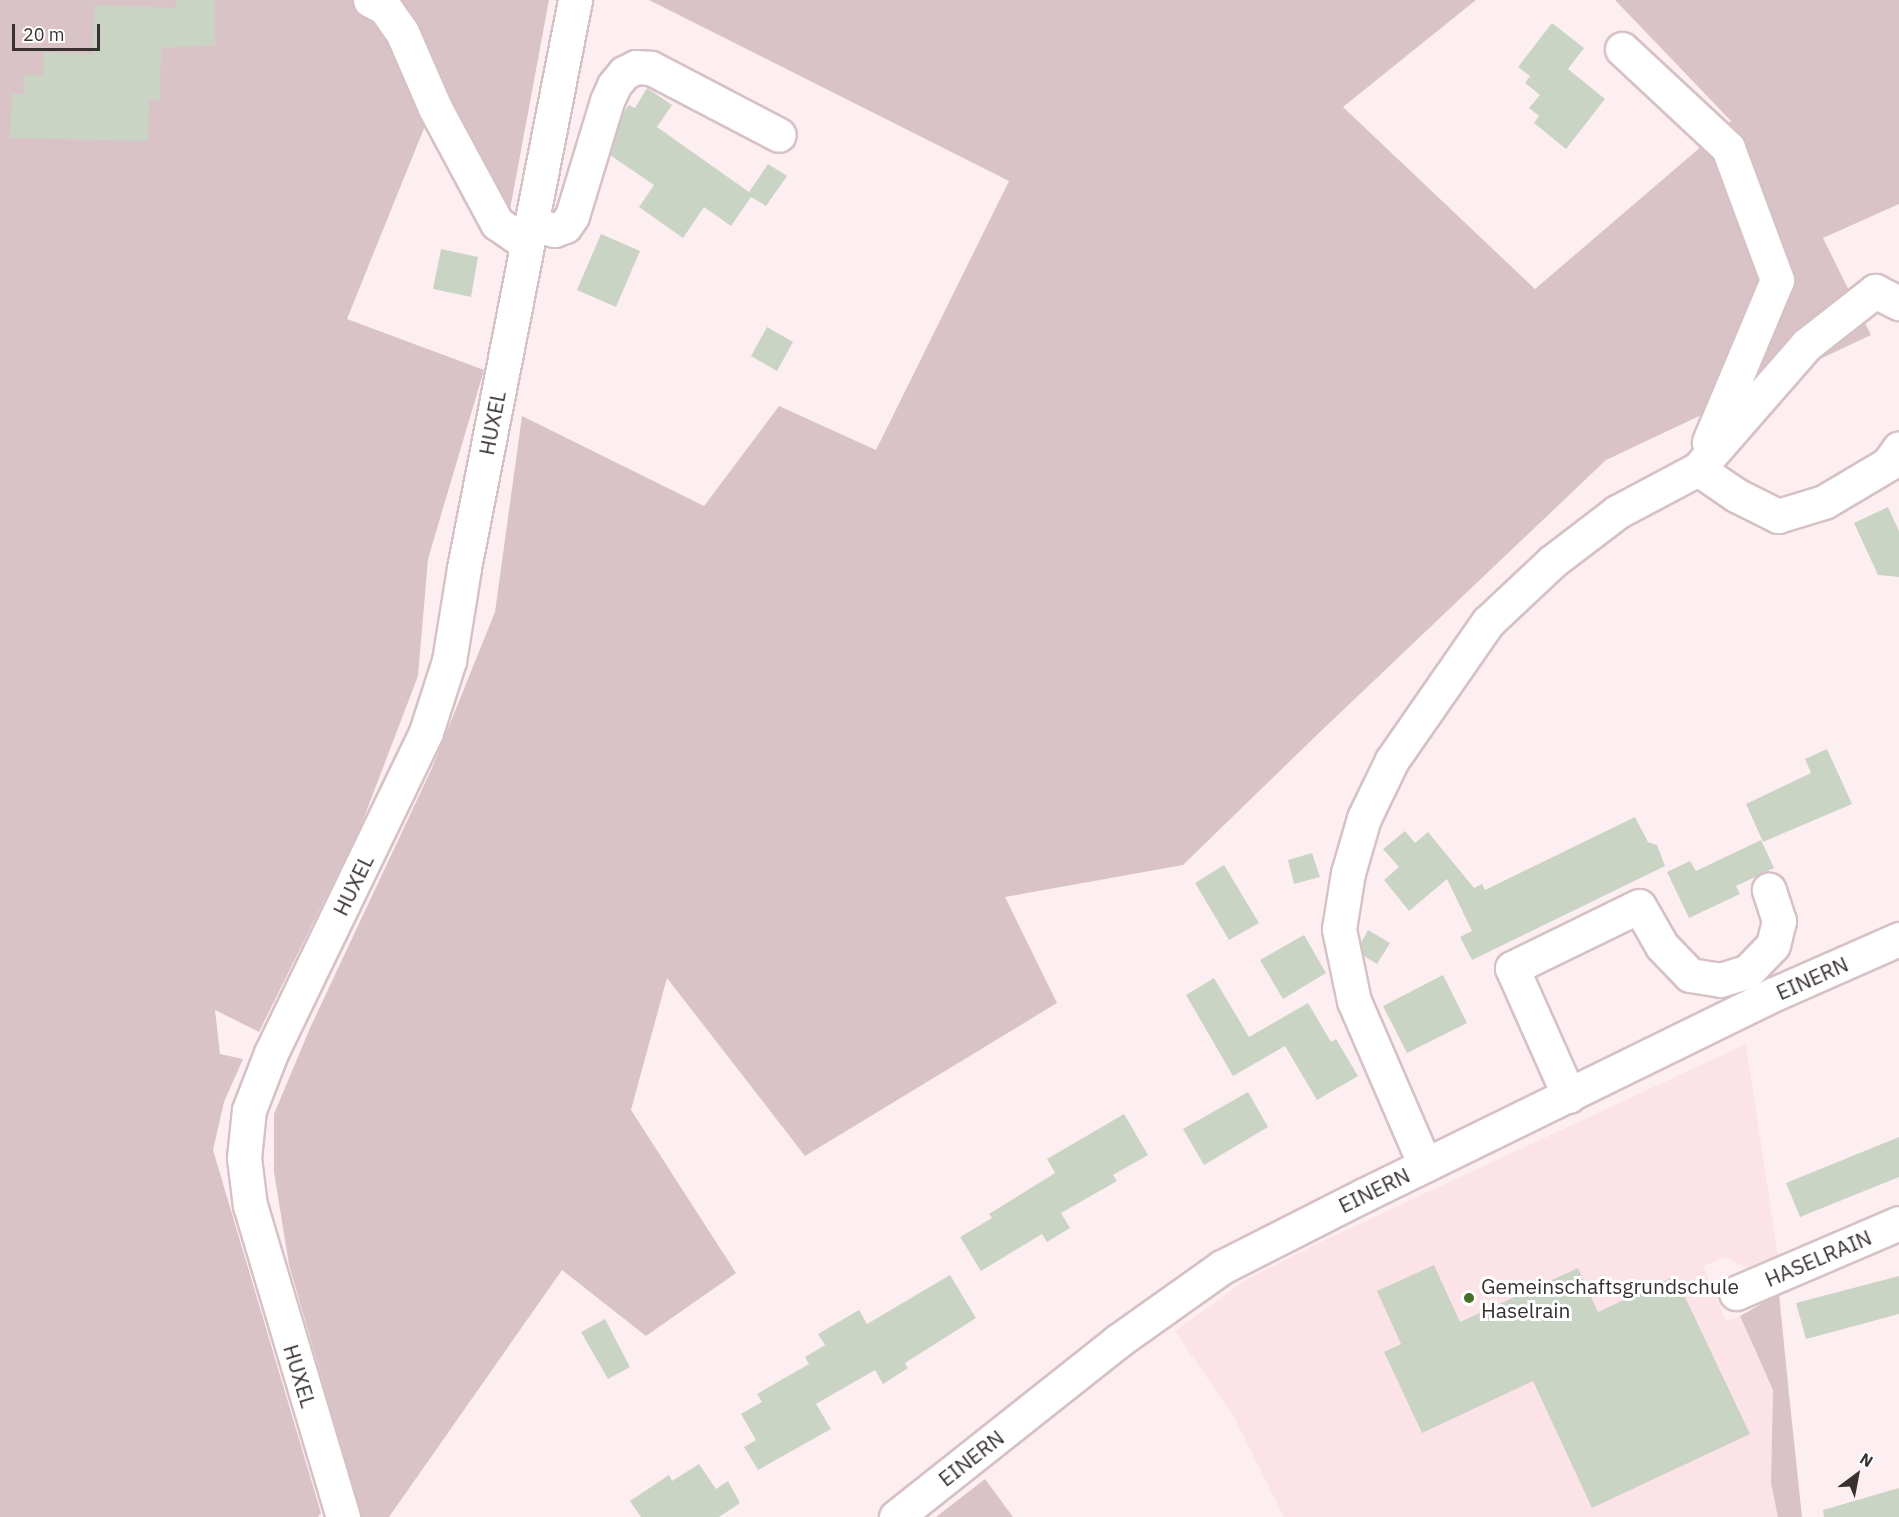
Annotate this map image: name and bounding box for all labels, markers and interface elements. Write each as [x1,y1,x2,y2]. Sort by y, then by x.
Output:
scale bar [15,12,104,50]
text: 20 m [23,23,65,46]
street label: HUXEL [473,389,511,457]
street label: HUXEL [327,850,379,920]
street label: EINERN [1772,951,1852,1005]
street label: EINERN [1334,1162,1414,1218]
street label: HASELRAIN [1761,1224,1875,1292]
place label: Gemeinschaftsgrundschule Haselrain [1481,1273,1739,1323]
marker: Gemeinschaftsgrundschule Haselrain [1462,1291,1476,1305]
street label: HUXEL [278,1341,322,1411]
street label: EINERN [933,1425,1009,1491]
north arrow [1827,1445,1887,1505]
text: N [1856,1448,1877,1471]

